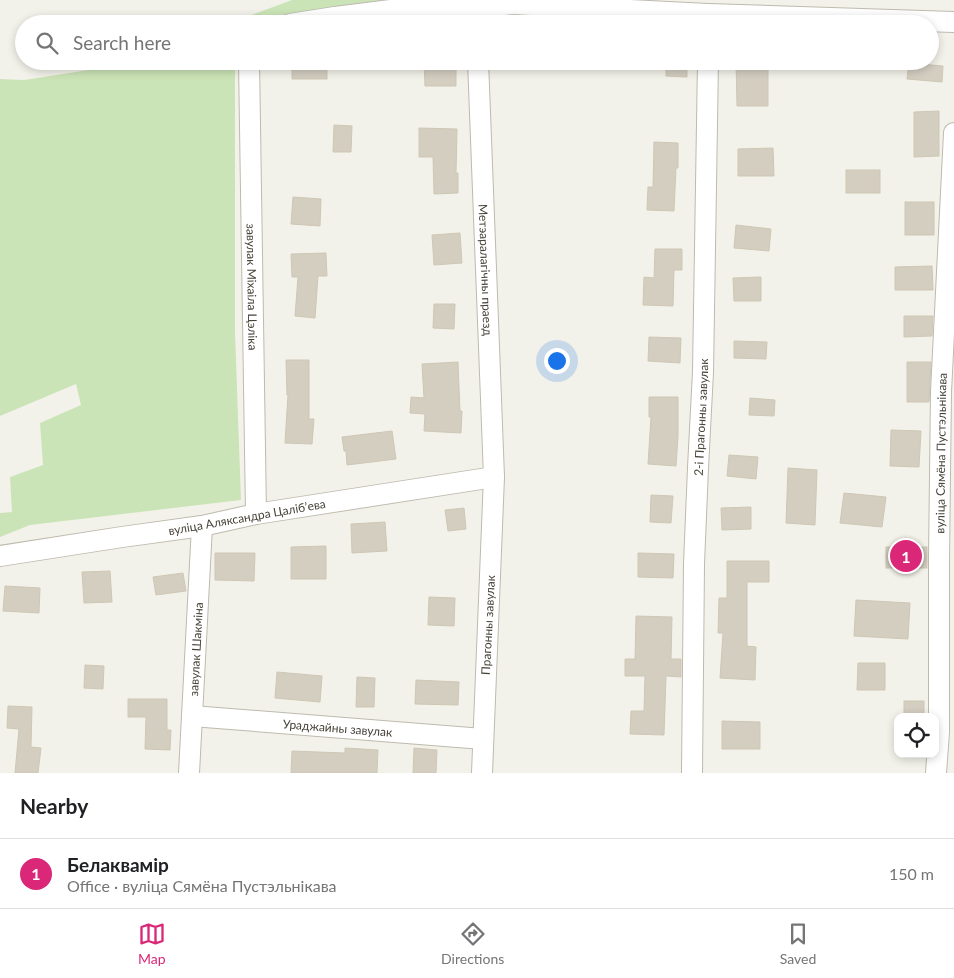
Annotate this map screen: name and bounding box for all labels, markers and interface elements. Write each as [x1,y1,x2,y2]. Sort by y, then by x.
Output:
search box [15,15,939,70]
icon: search [33,29,61,57]
text: Search here [73,31,171,54]
street label: Метэаралагічны праезд [476,204,496,337]
street label: завулак Міхаіла Цэліка [244,223,261,351]
your location [544,348,570,374]
street label: 2-і Прагонны завулак [690,358,711,476]
street label: вуліца Сямёна Пустэльнікава [932,372,949,534]
street label: вуліца Аляксандра Цалібʼева [167,496,327,538]
pin: 1 [890,537,922,575]
street label: Прагонны завулак [478,574,498,675]
street label: завулак Шакміна [186,602,205,697]
map controls [894,713,939,758]
button: locate [894,713,939,758]
street label: Ураджайны завулак [282,716,394,739]
text: Nearby [20,793,88,818]
text: Белаквамір [67,853,169,876]
text: 1 [31,864,41,883]
text: 150 m [889,864,934,883]
text: Office · вуліца Сямёна Пустэльнікава [67,876,337,895]
tab: Map [138,920,166,967]
tab: Directions [441,920,504,967]
tab: Saved [780,920,816,967]

